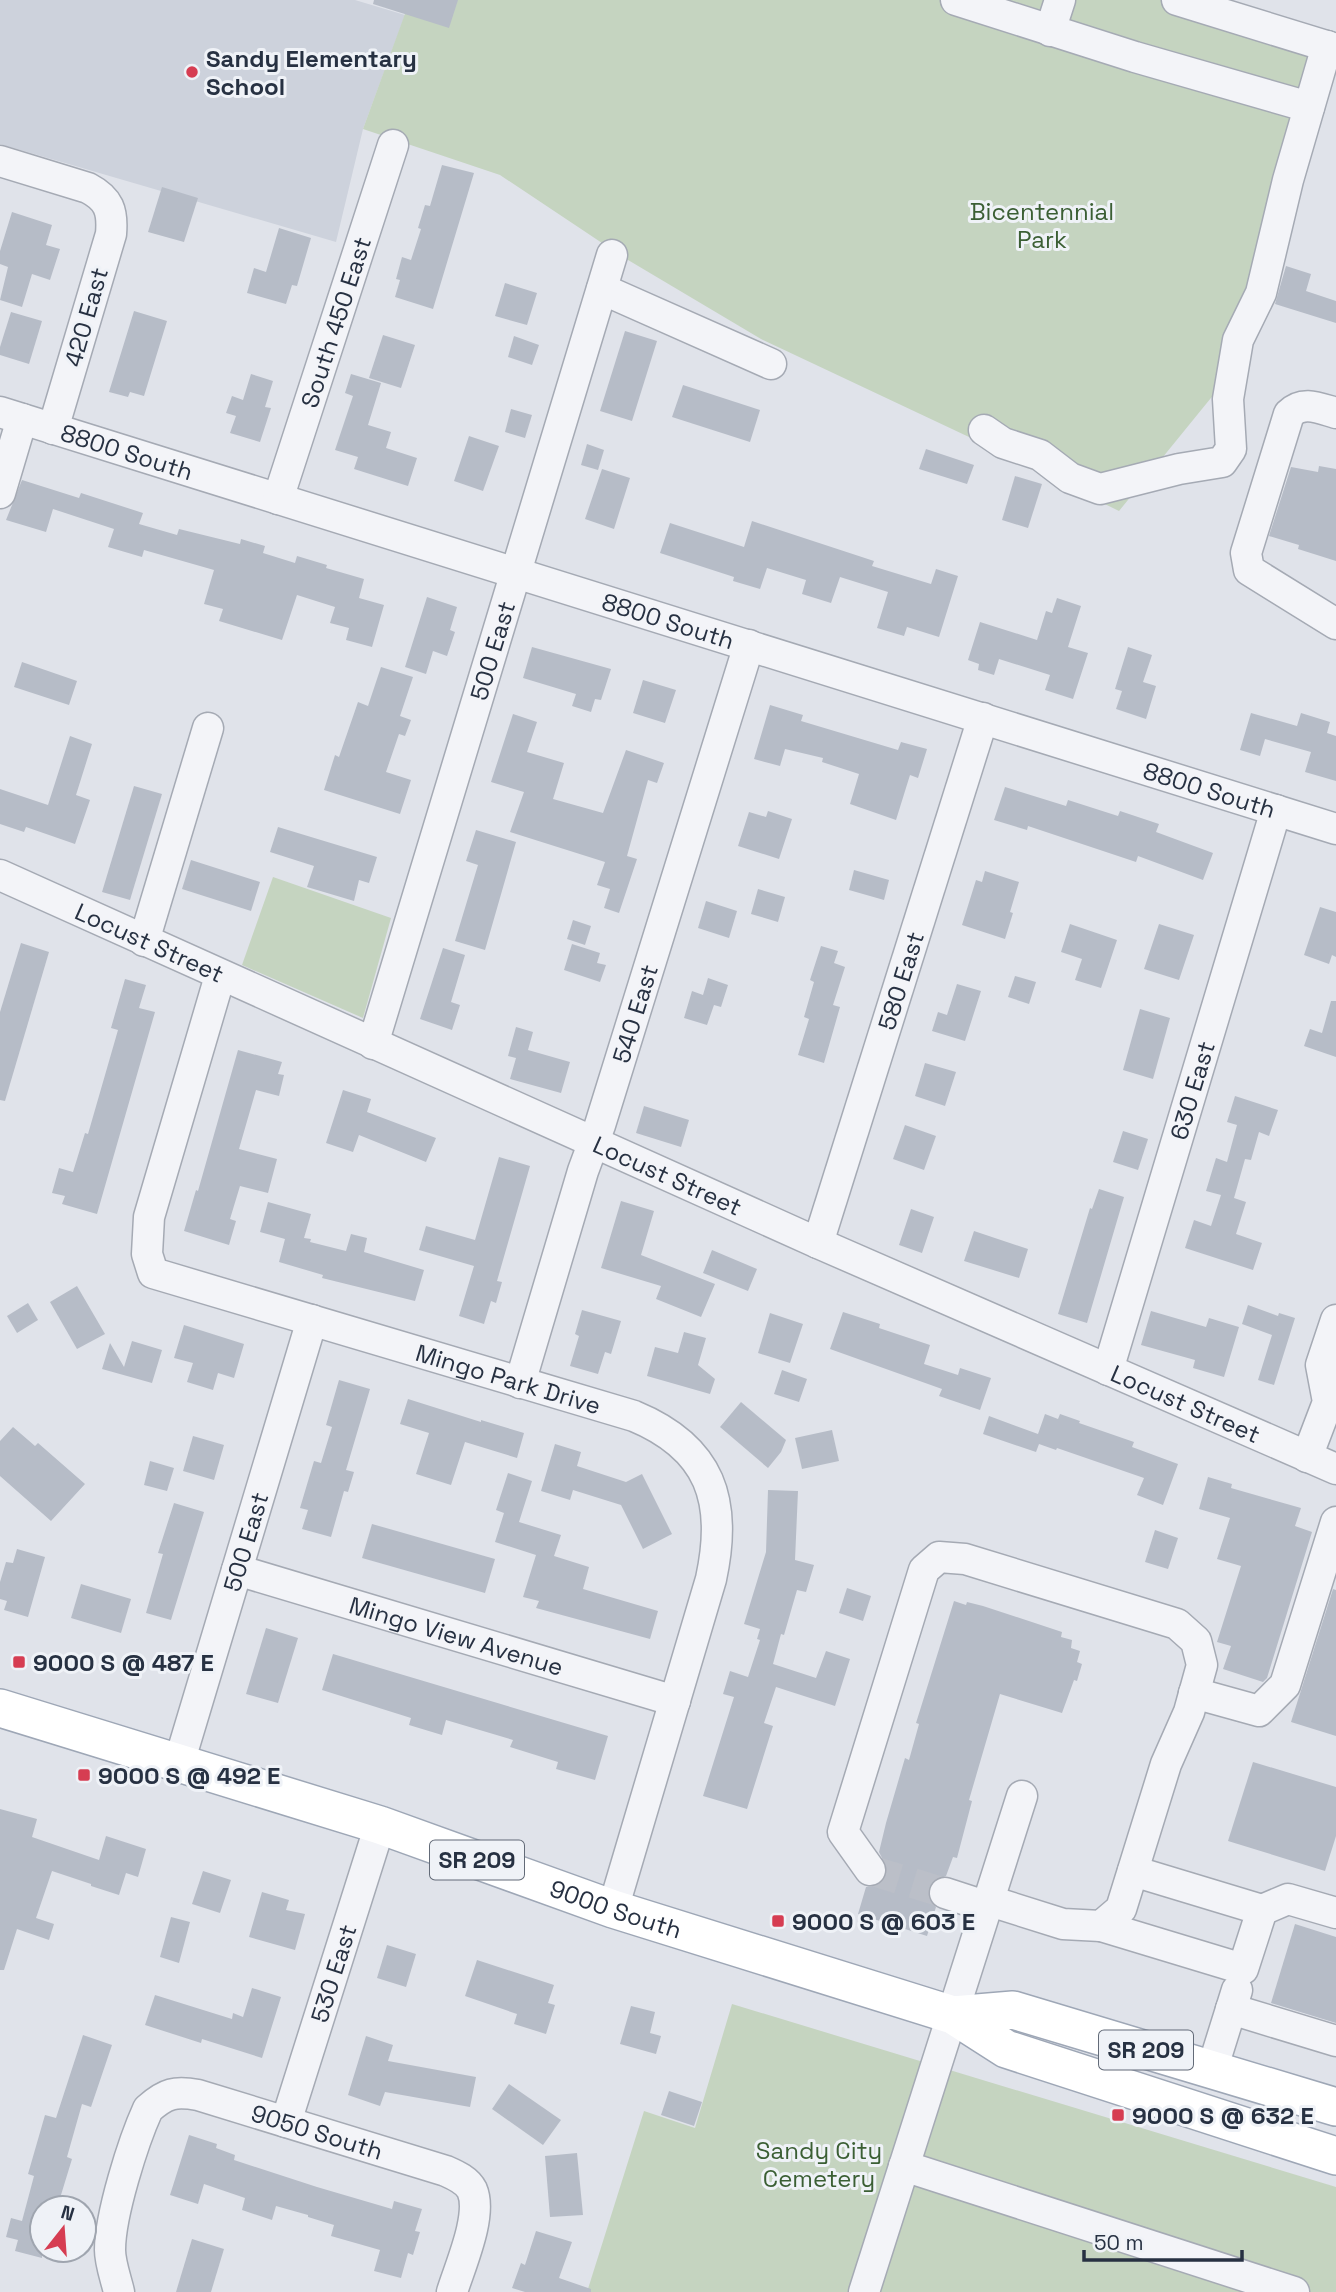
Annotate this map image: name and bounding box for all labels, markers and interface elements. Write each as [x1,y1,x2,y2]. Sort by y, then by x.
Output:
place label: Sandy Elementary School [206,43,417,102]
marker: Sandy Elementary School [184,64,200,80]
park label: Bicentennial Park [970,196,1114,255]
street label: South 450 East [293,233,378,411]
street label: 420 East [57,264,115,370]
street label: 8800 South [57,416,197,487]
street label: 8800 South [598,585,738,656]
street label: 500 East [463,597,522,704]
street label: 8800 South [1140,754,1279,825]
street label: Locust Street [70,895,229,989]
street label: 580 East [870,928,930,1034]
street label: 540 East [605,960,664,1067]
street label: 630 East [1162,1037,1221,1143]
street label: Locust Street [588,1128,747,1222]
street label: Mingo Park Drive [412,1337,605,1421]
street label: Locust Street [1106,1357,1265,1450]
street label: 500 East [216,1488,275,1595]
street label: Mingo View Avenue [346,1589,567,1682]
place label: 9000 S @ 487 E [33,1647,214,1678]
marker: 9000 S @ 487 E [11,1654,27,1670]
place label: 9000 S @ 492 E [98,1760,280,1791]
marker: 9000 S @ 492 E [76,1767,92,1783]
road number: SR 209 [430,1840,524,1880]
street label: 9000 South [546,1872,686,1945]
place label: 9000 S @ 603 E [792,1906,975,1937]
marker: 9000 S @ 603 E [770,1913,786,1929]
street label: 530 East [303,1920,363,2026]
road number: SR 209 [1099,2030,1193,2070]
street label: 9050 South [248,2097,387,2166]
place label: 9000 S @ 632 E [1132,2100,1314,2131]
marker: 9000 S @ 632 E [1110,2107,1126,2123]
park label: Sandy City Cemetery [756,2135,882,2194]
north arrow [28,2194,98,2264]
text: N [58,2199,78,2227]
scale bar [1084,2218,1242,2262]
text: 50 m [1094,2229,1144,2256]

